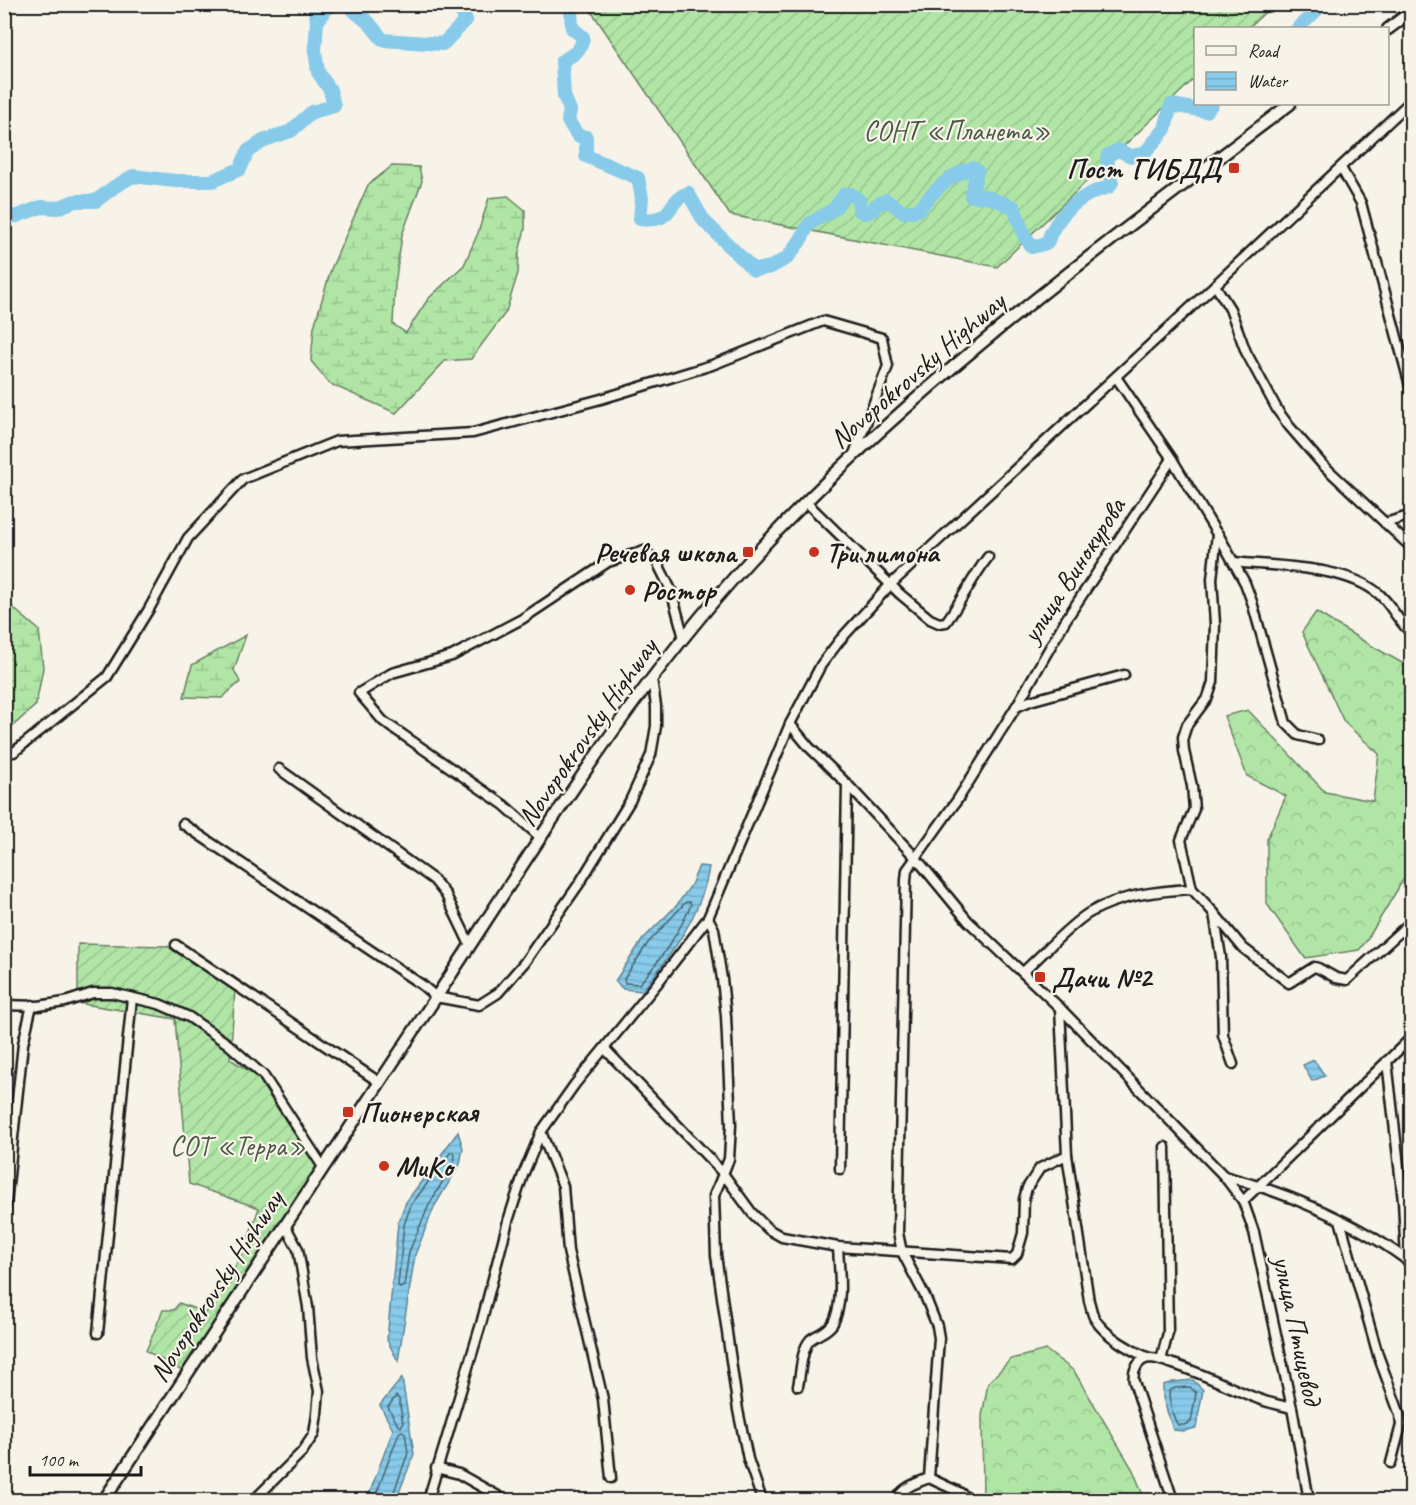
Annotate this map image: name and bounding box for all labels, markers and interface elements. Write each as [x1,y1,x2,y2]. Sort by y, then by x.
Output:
legend [1194,27,1389,105]
text: Road [1248,40,1281,62]
text: Water [1248,70,1289,92]
park label: СОНТ «Планета» [864,113,1050,148]
place label: Пост ГИБДД [1067,151,1223,186]
marker: Пост ГИБДД [1227,161,1241,175]
street label: Novopokrovsky Highway [822,283,1014,456]
street label: улица Винокурова [1012,489,1134,651]
place label: Речевая школа [595,535,739,570]
place label: Три лимона [826,535,941,570]
marker: Речевая школа [741,545,755,559]
marker: Три лимона [807,545,821,559]
place label: Ростор [642,573,718,608]
marker: Ростор [623,583,637,597]
street label: Novopokrovsky Highway [509,629,666,833]
place label: Дачи №2 [1052,960,1154,995]
marker: Дачи №2 [1033,970,1047,984]
place label: Пионерская [360,1095,480,1130]
marker: Пионерская [341,1105,355,1119]
park label: СОТ «Терра» [170,1128,306,1163]
place label: МиКо [396,1149,456,1184]
marker: МиКо [377,1159,391,1173]
street label: Novopokrovsky Highway [141,1182,292,1388]
street label: улица Птицевод [1265,1250,1331,1410]
scale bar [30,1439,141,1477]
text: 100 m [39,1449,80,1471]

